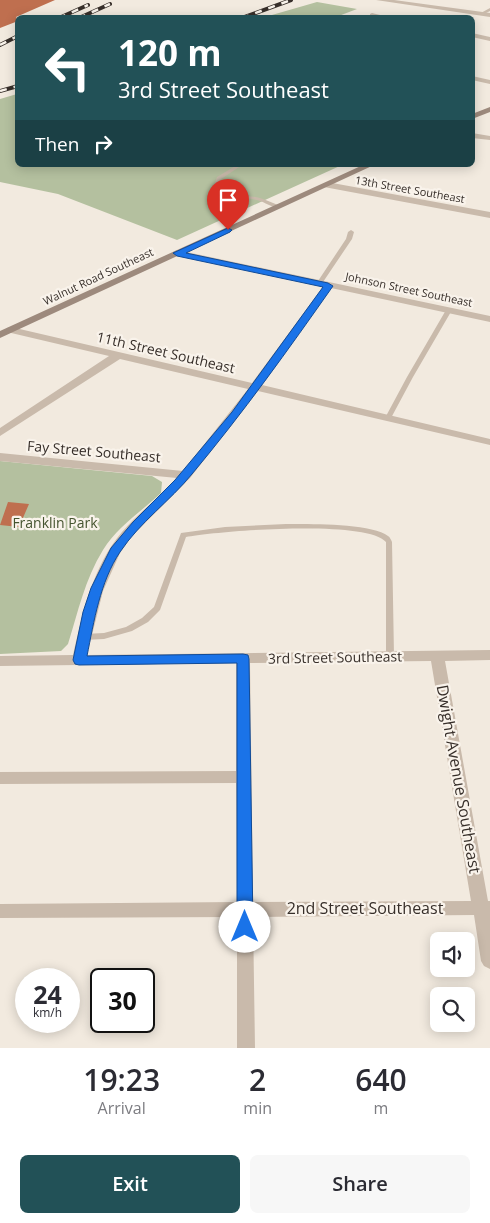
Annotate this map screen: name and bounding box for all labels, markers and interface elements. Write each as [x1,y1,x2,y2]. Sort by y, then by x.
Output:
text: 120 m [118,29,222,76]
icon: left [35,35,100,100]
text: 3rd Street Southeast [118,74,329,104]
icon: right [89,130,117,158]
text: Then [35,131,79,157]
street label: 13th Street Southeast [354,172,466,206]
pin [207,179,249,230]
icon: arrive [214,186,242,214]
street label: Walnut Road Southeast [40,244,156,308]
street label: Johnson Street Southeast [343,268,474,310]
street label: 11th Street Southeast [95,327,237,377]
street label: Fay Street Southeast [26,436,162,466]
park label: Franklin Park [12,513,98,532]
street label: 3rd Street Southeast [268,646,402,668]
street label: Dwight Avenue Southeast [432,683,486,875]
street label: 2nd Street Southeast [287,897,444,919]
position arrow [218,900,270,952]
map controls [430,932,475,1032]
button: sound [430,932,475,977]
speed limit sign: 30 [90,968,155,1033]
text: 24 [33,977,62,1011]
button: search [430,987,475,1032]
text: km/h [33,1004,62,1021]
text: 19:23 [83,1059,160,1100]
text: 2 [249,1059,266,1100]
text: 640 [355,1059,407,1100]
text: Arrival [98,1097,146,1119]
text: min [243,1097,272,1119]
text: m [374,1097,388,1119]
button: Exit [20,1155,240,1213]
button: Share [250,1155,470,1213]

